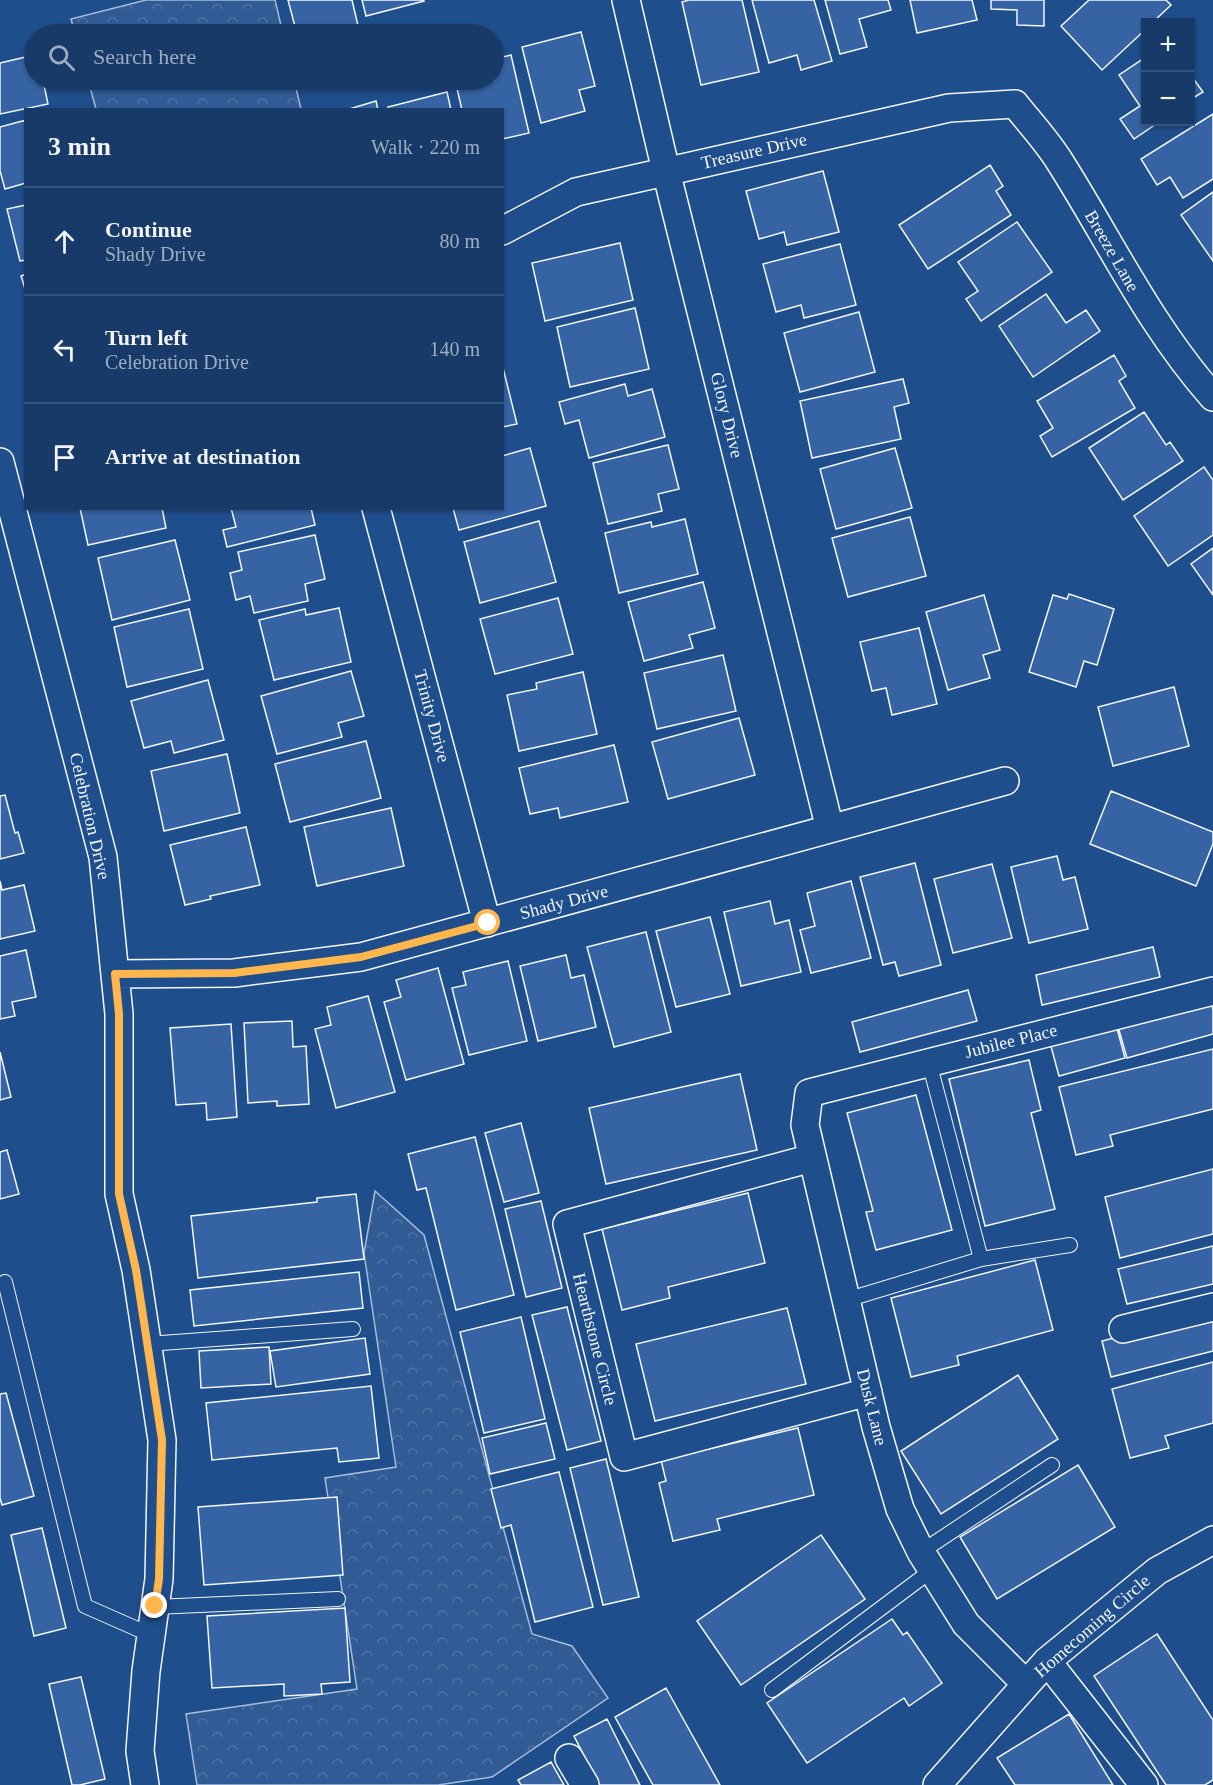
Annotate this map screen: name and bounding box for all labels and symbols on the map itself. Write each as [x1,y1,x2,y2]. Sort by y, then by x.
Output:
street label: Treasure Drive [699,129,809,173]
street label: Breeze Lane [1081,207,1143,295]
street label: Glory Drive [707,370,747,460]
street label: Trinity Drive [410,668,454,764]
street label: Celebration Drive [66,751,114,881]
street label: Shady Drive [518,881,610,923]
route start [474,909,500,935]
street label: Jubilee Place [963,1020,1059,1062]
street label: Hearthstone Circle [569,1271,621,1407]
street label: Dusk Lane [853,1367,891,1447]
street label: Homecoming Circle [1030,1570,1154,1682]
route end [141,1592,167,1618]

